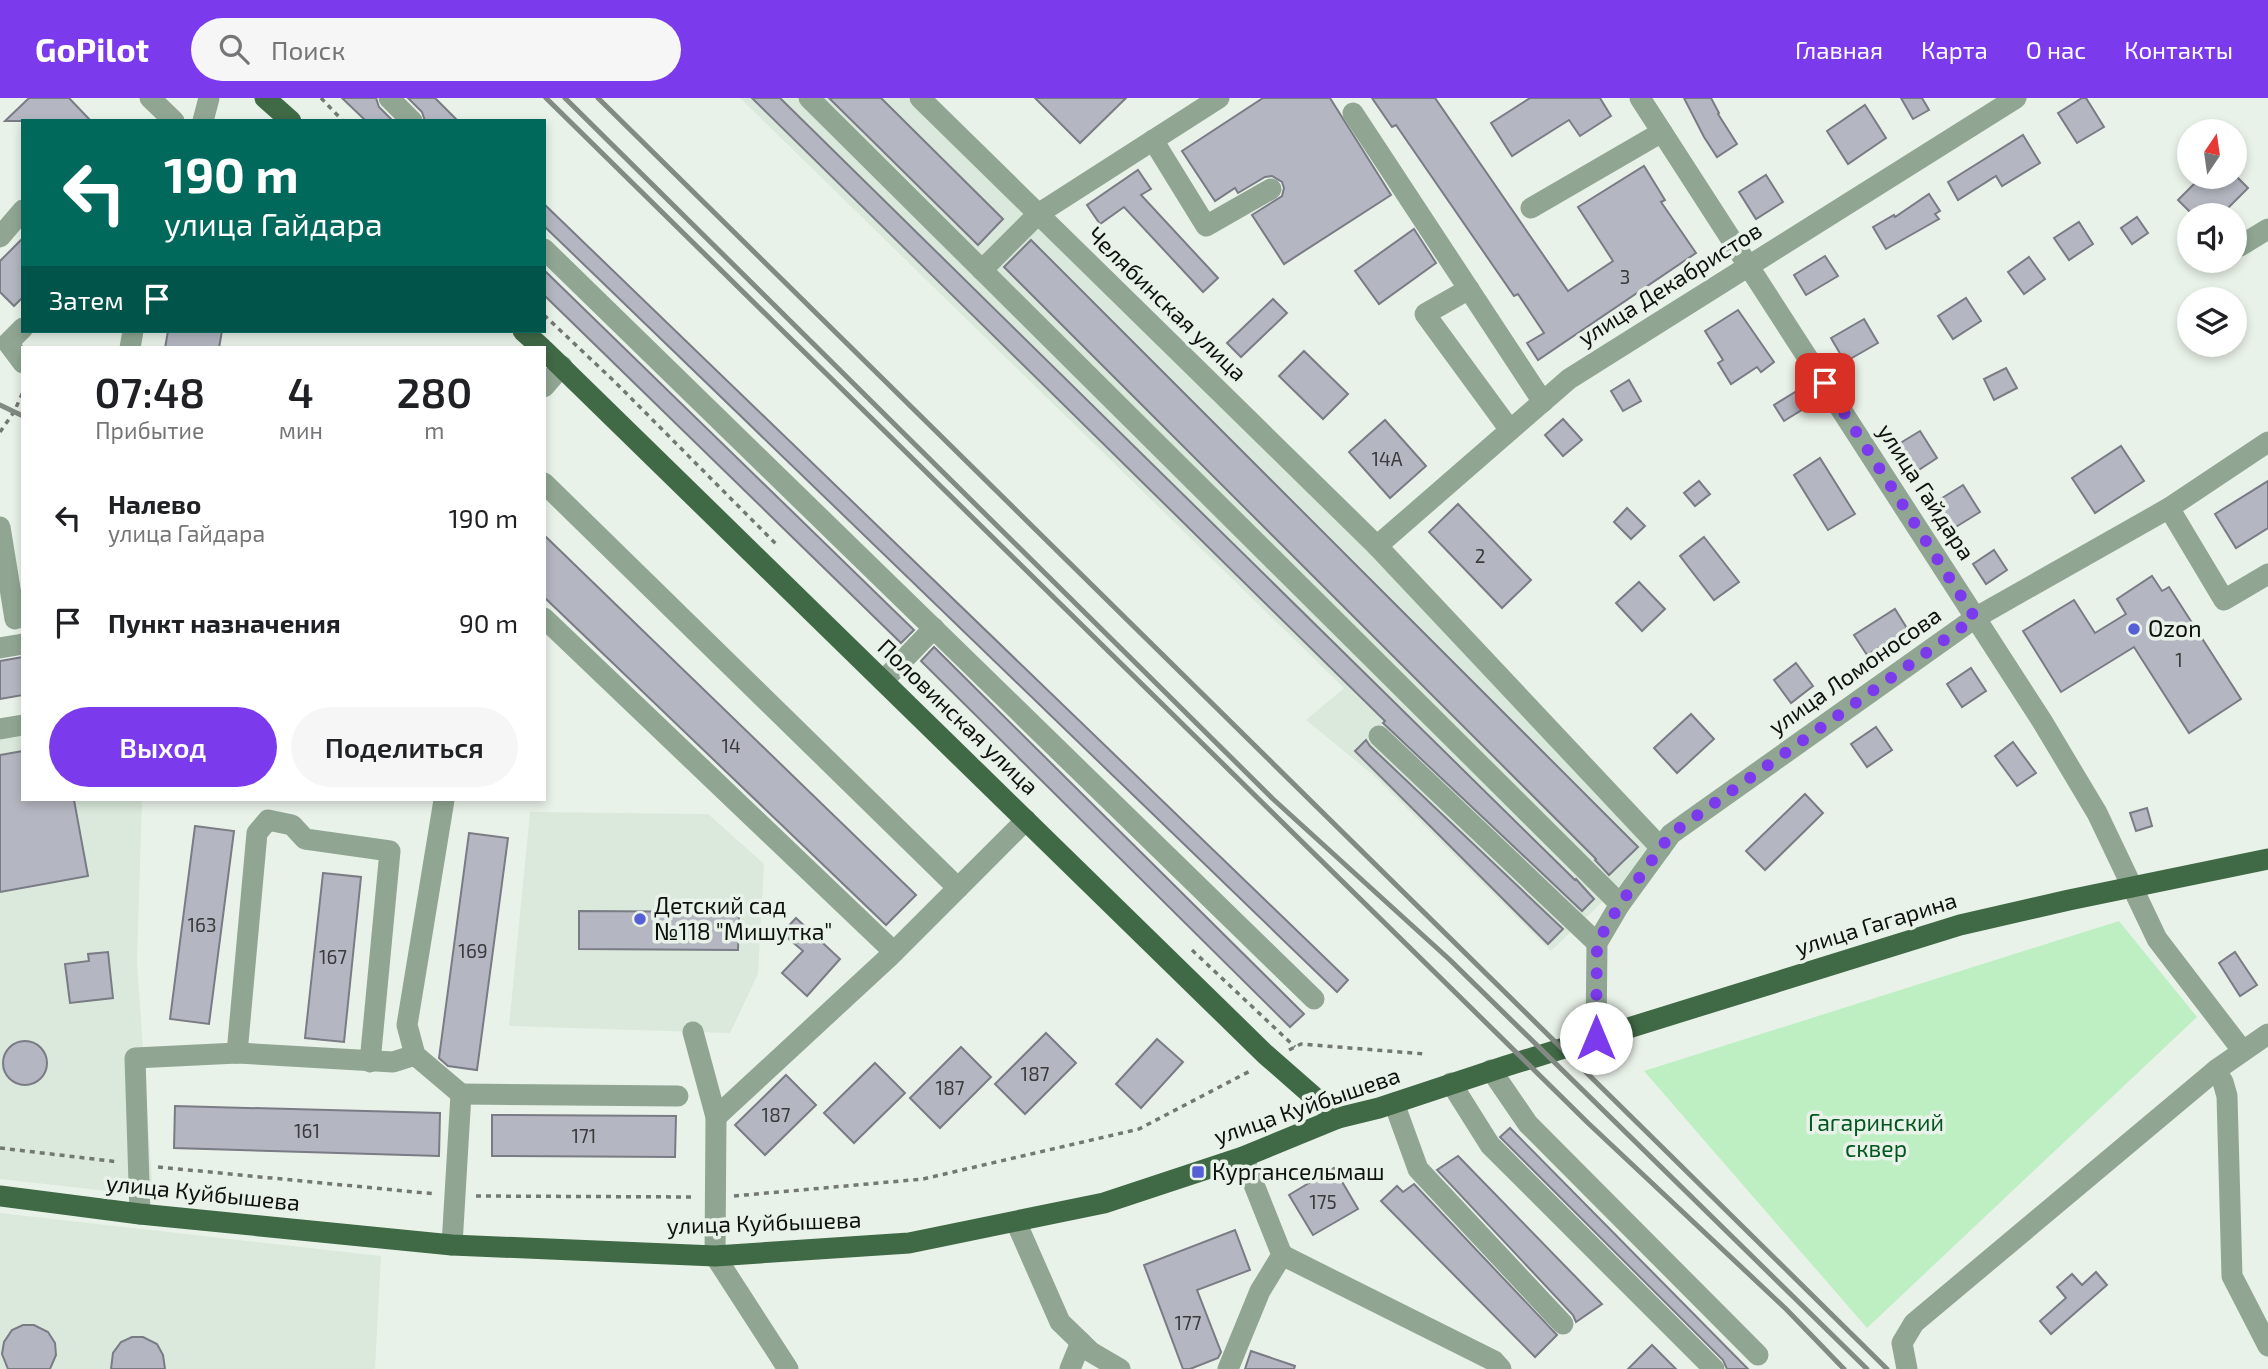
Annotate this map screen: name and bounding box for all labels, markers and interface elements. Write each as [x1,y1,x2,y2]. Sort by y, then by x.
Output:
search box [191,18,681,81]
text: GoPilot [35,29,149,69]
icon: search [215,30,253,68]
text: Поиск [271,34,345,65]
text: Главная [1795,35,1883,64]
text: Карта [1921,35,1988,64]
text: О нас [2026,35,2086,64]
text: Контакты [2124,35,2233,64]
north arrow [2177,119,2247,189]
map controls [2177,119,2247,357]
text: 190 m [164,144,299,203]
icon: left [49,147,140,238]
button: sound [2177,203,2247,273]
text: улица Гайдара [164,204,383,242]
street label: улица Декабристов [1573,215,1767,352]
street label: Челябинская улица [1082,220,1253,387]
house number: 3 [1620,265,1630,288]
icon: arrive [138,280,176,318]
text: Затем [49,284,124,315]
button: layers [2177,287,2247,357]
pin [1795,353,1855,413]
icon: arrive [1806,364,1844,402]
text: 07:48 [95,366,205,416]
text: 4 [288,366,314,416]
text: 280 [396,366,472,416]
text: Прибытие [95,416,205,444]
text: мин [279,416,323,444]
text: m [424,416,444,444]
street label: улица Гайдара [1871,418,1981,566]
house number: 14А [1371,447,1403,470]
text: Налево [108,488,201,519]
icon: left [49,499,87,537]
text: 190 m [449,502,518,533]
text: улица Гайдара [108,519,265,547]
house number: 2 [1475,544,1485,567]
street label: улица Ломоносова [1763,600,1947,741]
icon: arrive [49,604,87,642]
text: Пункт назначения [108,607,341,638]
text: 90 m [459,607,518,638]
place label: Ozon [2148,614,2202,642]
marker: Ozon [2126,621,2142,637]
street label: Половинская улица [872,632,1045,801]
house number: 1 [2175,648,2183,671]
button: Выход [49,707,277,787]
button: Поделиться [291,707,518,787]
house number: 14 [721,734,741,757]
street label: улица Гагарина [1791,885,1960,962]
place label: Детский сад №118 "Мишутка" [654,891,832,946]
marker: Детский сад №118 "Мишутка" [632,911,648,927]
house number: 163 [188,913,217,936]
house number: 169 [458,939,488,962]
house number: 167 [319,945,347,968]
position arrow [1559,1001,1633,1075]
street label: улица Куйбышева [1210,1060,1404,1151]
house number: 187 [1021,1062,1050,1085]
house number: 187 [936,1076,965,1099]
house number: 187 [762,1103,791,1126]
park label: Гагаринский сквер [1808,1108,1944,1162]
house number: 161 [294,1119,320,1142]
house number: 171 [572,1124,596,1147]
place label: Кургансельмаш [1212,1157,1385,1186]
marker: Кургансельмаш [1190,1164,1206,1180]
street label: улица Куйбышева [105,1168,301,1217]
house number: 175 [1309,1190,1337,1213]
street label: улица Куйбышева [666,1205,862,1240]
house number: 177 [1174,1311,1202,1334]

